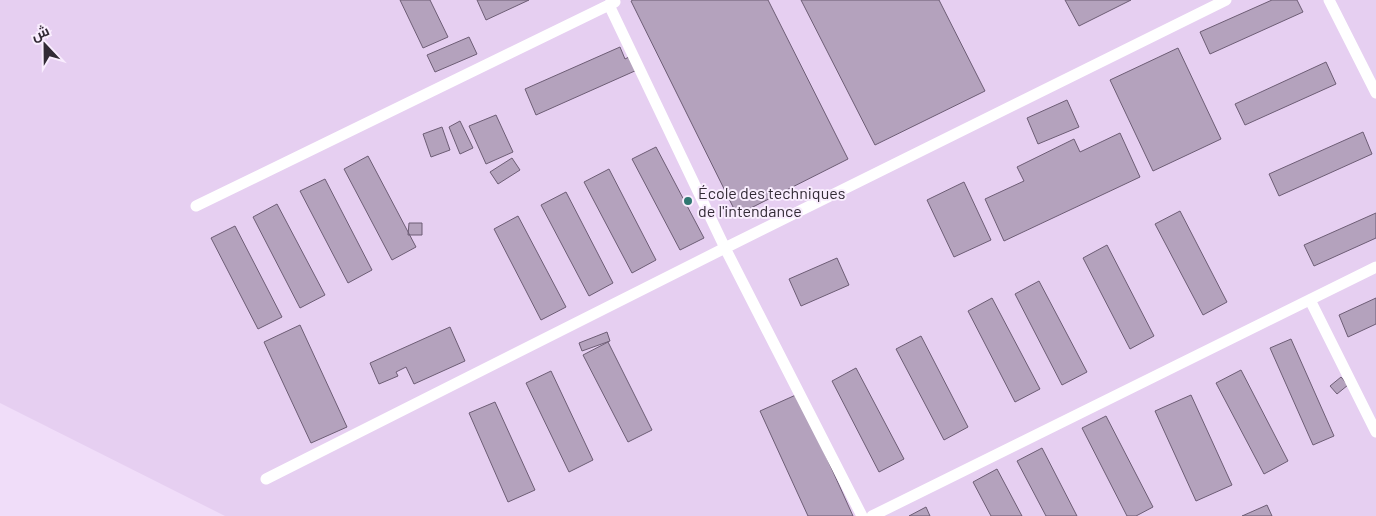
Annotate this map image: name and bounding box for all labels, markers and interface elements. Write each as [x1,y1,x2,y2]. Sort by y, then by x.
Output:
north arrow [20,20,70,70]
text: ش [28,21,52,45]
place label: École des techniques de l'intendance [698,183,845,220]
marker: École des techniques de l'intendance [682,195,694,207]

